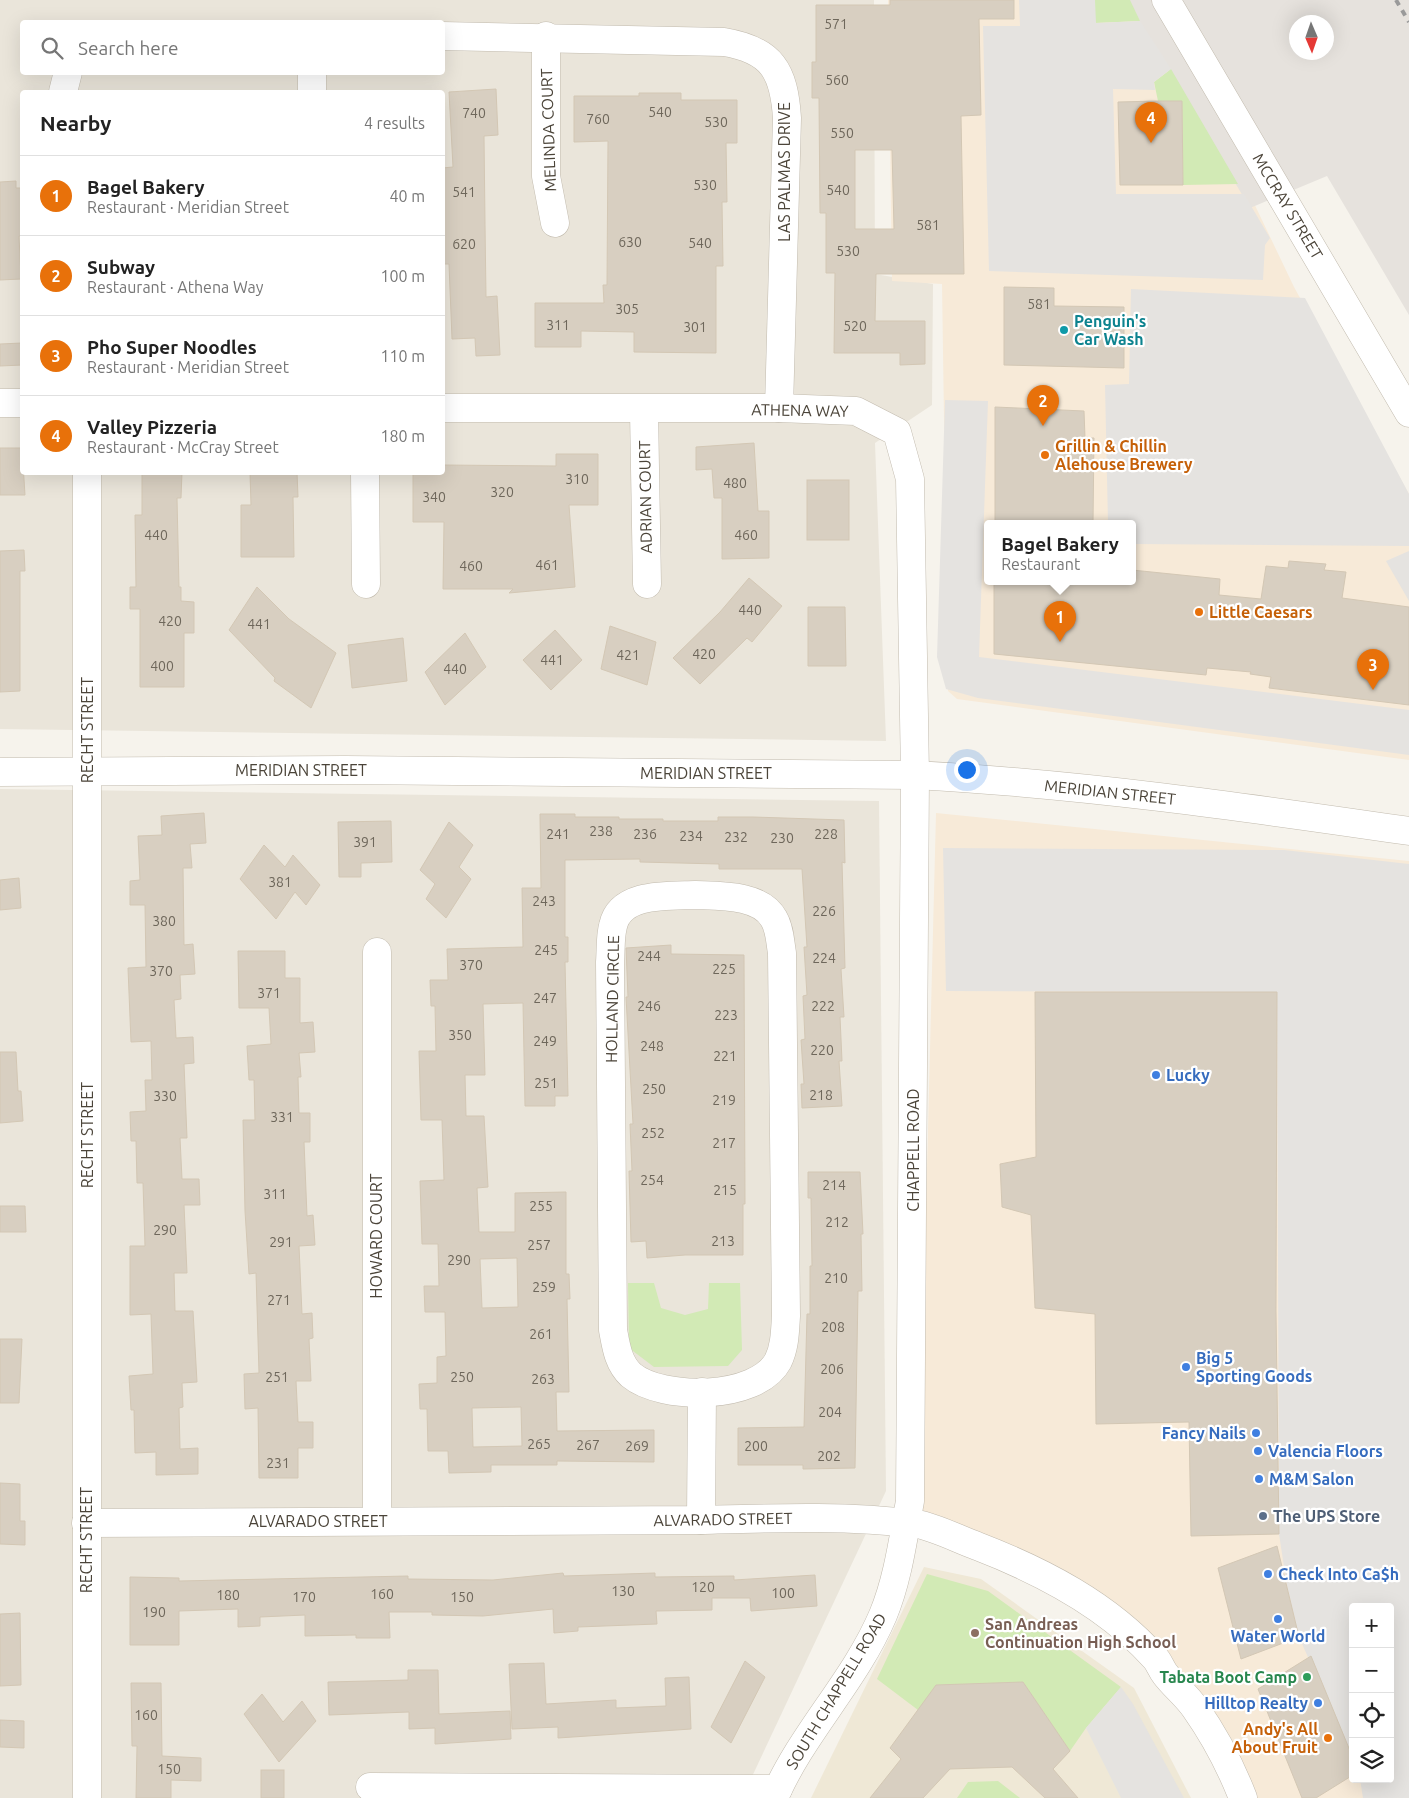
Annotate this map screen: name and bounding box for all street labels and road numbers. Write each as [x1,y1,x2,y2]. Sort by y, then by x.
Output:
street label: MELINDA COURT [537,68,559,192]
street label: LAS PALMAS DRIVE [775,102,793,242]
street label: MCCRAY STREET [1249,150,1327,262]
street label: ATHENA WAY [751,400,849,420]
street label: ADRIAN COURT [635,440,655,554]
street label: RECHT STREET [78,677,96,783]
street label: MERIDIAN STREET [235,761,367,779]
street label: MERIDIAN STREET [640,764,772,782]
street label: MERIDIAN STREET [1043,776,1177,808]
street label: HOLLAND CIRCLE [602,935,622,1063]
street label: RECHT STREET [78,1082,96,1188]
street label: CHAPPELL ROAD [904,1088,922,1212]
street label: HOWARD COURT [367,1173,385,1299]
street label: RECHT STREET [77,1487,95,1593]
street label: ALVARADO STREET [653,1509,793,1529]
street label: ALVARADO STREET [248,1512,388,1530]
street label: SOUTH CHAPPELL ROAD [782,1610,890,1772]

